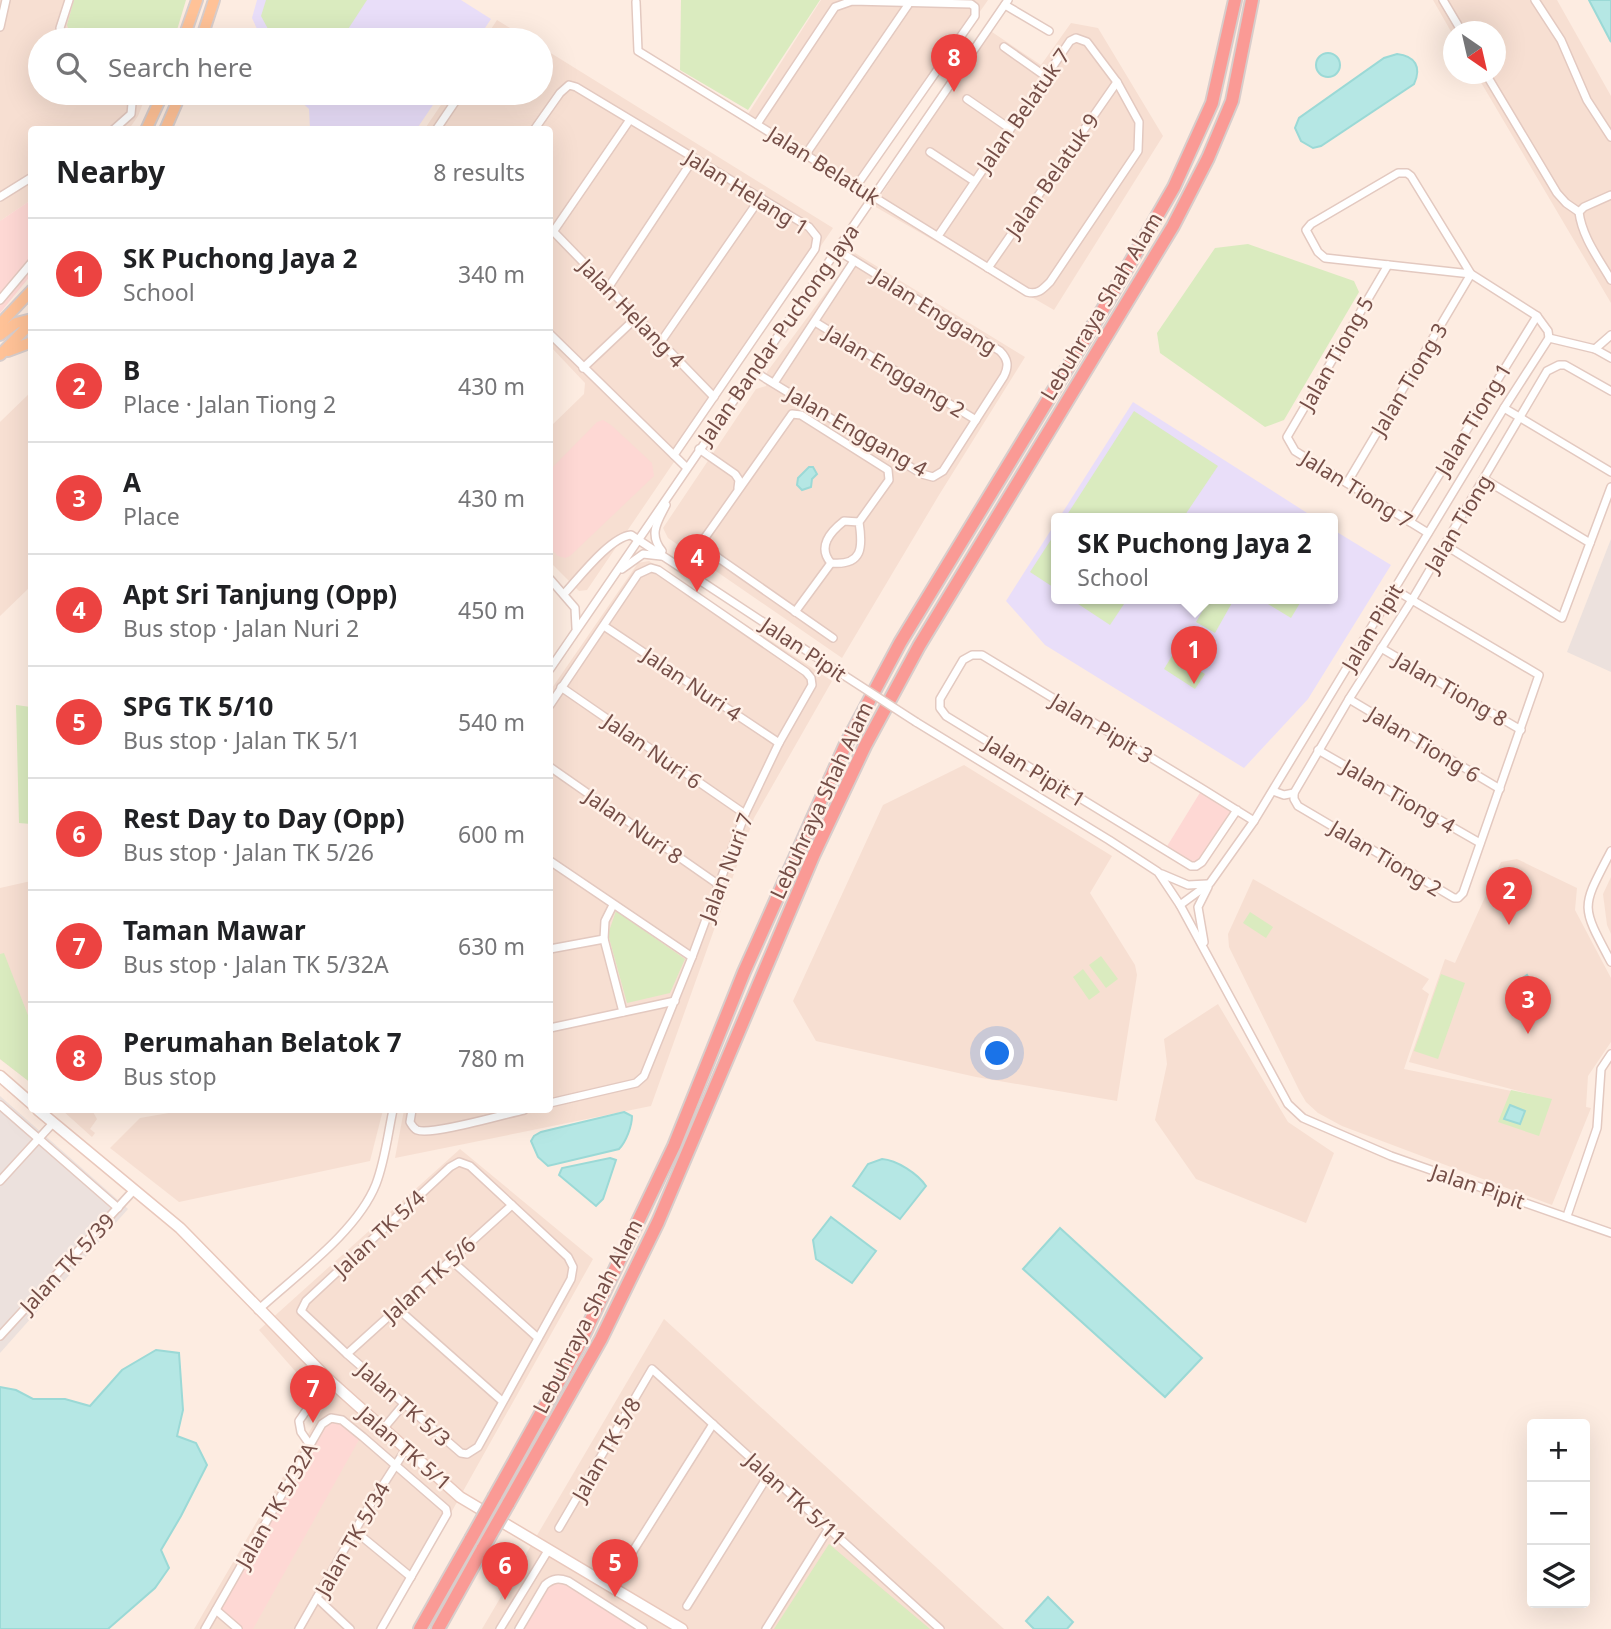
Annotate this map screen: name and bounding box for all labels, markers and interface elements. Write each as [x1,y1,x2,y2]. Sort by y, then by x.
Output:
north arrow [1443,21,1506,84]
search box [28,28,553,105]
pin: 8 [931,34,977,92]
street label: Jalan Belatuk 7 [969,43,1076,179]
icon: search [52,48,90,86]
text: Search here [108,49,253,85]
street label: Jalan Belatuk 9 [998,108,1105,244]
street label: Jalan Belatuk [761,118,886,211]
street label: Jalan Helang 1 [678,142,814,241]
text: Nearby [56,151,165,192]
text: 8 results [433,156,525,188]
street label: Lebuhraya Shah Alam [1034,207,1168,405]
street label: Jalan Bandar Puchong Jaya [690,218,865,451]
text: SK Puchong Jaya 2 [123,240,357,276]
street label: Jalan Helang 4 [572,251,691,373]
text: 1 [72,258,86,290]
text: 340 m [458,258,525,290]
street label: Jalan Enggang [866,261,1002,360]
text: School [123,276,195,308]
street label: Jalan Tiong 5 [1291,291,1380,416]
street label: Jalan Enggang 2 [818,317,970,424]
street label: Jalan Tiong 3 [1363,318,1454,442]
text: B [123,352,140,388]
street label: Jalan Tiong 1 [1427,358,1518,482]
text: 2 [72,370,86,402]
text: 430 m [458,370,525,402]
street label: Jalan Enggang 4 [780,378,933,483]
text: Place · Jalan Tiong 2 [123,388,336,420]
street label: Jalan Tiong 7 [1294,443,1418,534]
text: A [123,464,141,500]
street label: Jalan Tiong [1417,469,1498,579]
text: 3 [72,482,86,514]
text: 430 m [458,482,525,514]
text: Place [123,500,180,532]
popup [1051,513,1338,604]
text: SK Puchong Jaya 2 [1077,525,1312,561]
pin: 4 [674,534,720,592]
text: School [1077,561,1149,593]
text: Apt Sri Tanjung (Opp) [123,576,397,612]
street label: Jalan Pipit [1334,578,1409,678]
text: 4 [72,594,86,626]
text: 450 m [458,594,525,626]
street label: Jalan Pipit [754,609,852,688]
text: Bus stop · Jalan Nuri 2 [123,612,359,644]
pin: 1 [1171,626,1217,684]
street label: Jalan Nuri 4 [635,639,747,727]
street label: Jalan Tiong 8 [1388,644,1513,733]
street label: Jalan Pipit 3 [1044,685,1158,770]
text: SPG TK 5/10 [123,688,274,724]
street label: Lebuhraya Shah Alam [763,697,879,903]
street label: Jalan Tiong 6 [1361,698,1485,789]
text: 5 [72,706,86,738]
text: 540 m [458,706,525,738]
street label: Jalan Nuri 6 [597,706,708,795]
text: Bus stop · Jalan TK 5/1 [123,724,361,756]
street label: Jalan Pipit 1 [977,728,1091,813]
street label: Jalan Tiong 4 [1336,751,1461,840]
street label: Jalan Nuri 8 [578,781,689,870]
text: Rest Day to Day (Opp) [123,800,404,836]
street label: Jalan Nuri 7 [692,809,759,927]
street label: Jalan Tiong 2 [1323,812,1447,903]
text: 6 [72,818,86,850]
text: 600 m [458,818,525,850]
text: Bus stop · Jalan TK 5/26 [123,836,374,868]
pin: 2 [1486,867,1532,925]
text: Taman Mawar [123,912,306,948]
text: 7 [72,930,86,962]
text: 630 m [458,930,525,962]
text: Bus stop · Jalan TK 5/32A [123,948,389,980]
pin: 3 [1505,976,1551,1034]
text: Perumahan Belatok 7 [123,1024,402,1060]
your location [980,1036,1014,1070]
text: 8 [72,1042,86,1074]
text: 780 m [458,1042,525,1074]
text: Bus stop [123,1060,217,1092]
street label: Jalan Pipit [1426,1156,1529,1215]
street label: Jalan TK 5/4 [326,1184,431,1284]
street label: Jalan TK 5/39 [12,1207,121,1321]
street label: Lebuhraya Shah Alam [526,1214,648,1418]
street label: Jalan TK 5/6 [375,1230,481,1329]
street label: Jalan TK 5/3 [350,1354,457,1452]
pin: 7 [290,1365,336,1423]
street label: Jalan TK 5/8 [564,1392,647,1508]
street label: Jalan TK 5/1 [351,1398,458,1496]
map controls [1527,1419,1590,1608]
button: + [1527,1419,1590,1482]
street label: Jalan TK 5/32A [228,1437,324,1575]
street label: Jalan TK 5/11 [738,1445,853,1552]
street label: Jalan TK 5/34 [307,1477,396,1603]
button: − [1527,1482,1590,1545]
pin: 5 [592,1539,638,1597]
pin: 6 [482,1542,528,1600]
button: layers [1527,1545,1590,1608]

